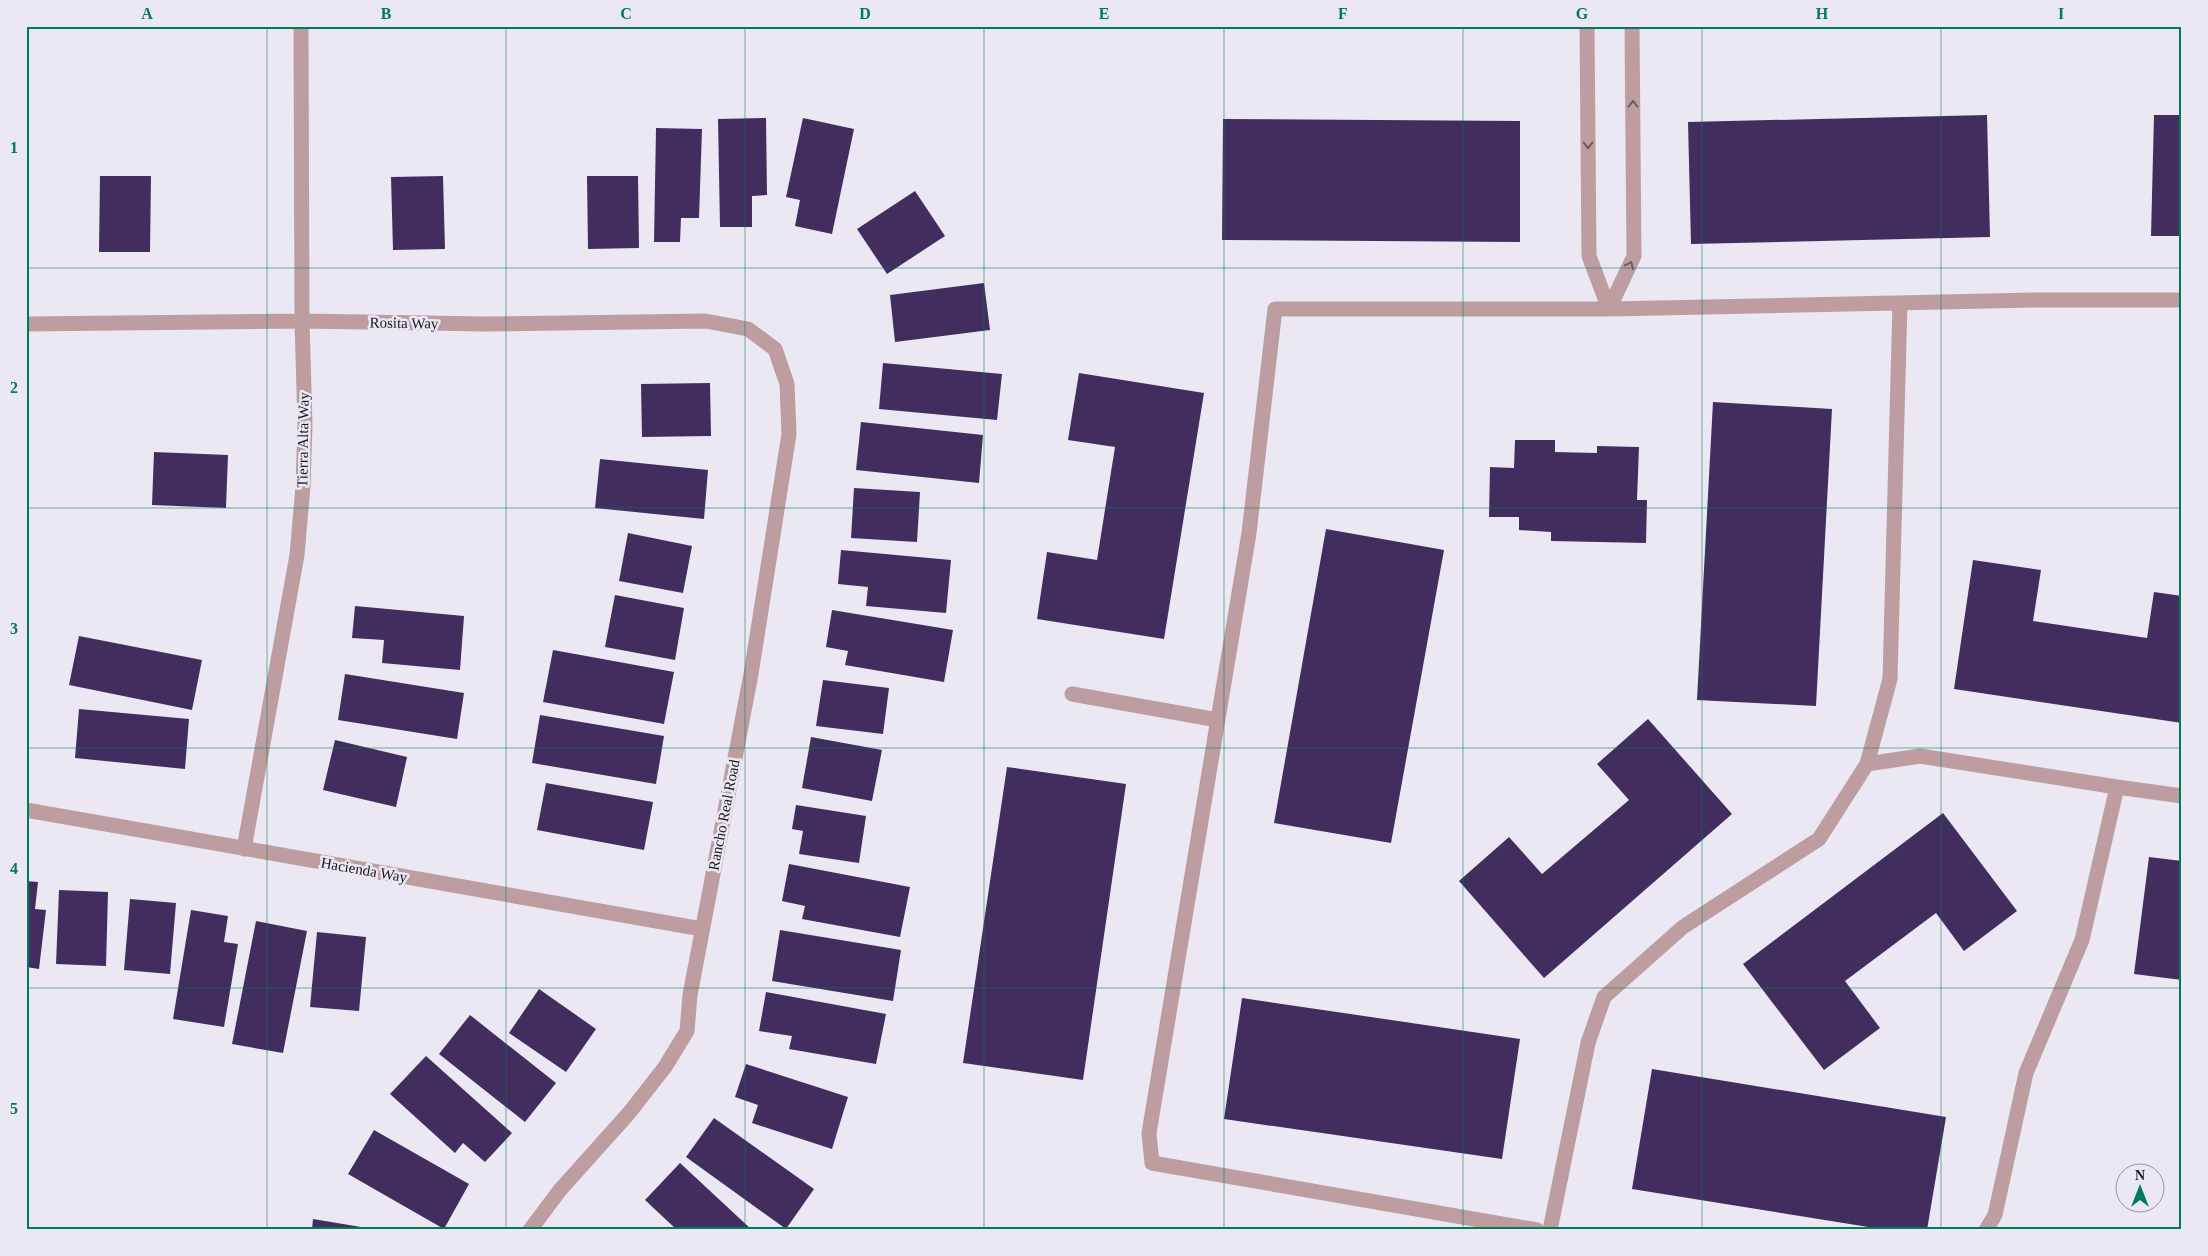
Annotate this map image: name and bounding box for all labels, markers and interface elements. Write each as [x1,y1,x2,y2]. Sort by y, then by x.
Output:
text: A [141,5,153,22]
text: B [381,5,392,22]
text: C [620,5,632,22]
text: D [859,5,871,22]
text: E [1099,5,1109,22]
text: F [1338,5,1348,22]
text: G [1576,5,1589,22]
text: H [1816,5,1829,22]
text: I [2058,5,2064,22]
one-way arrow [1628,99,1638,107]
text: 1 [10,139,18,156]
one-way arrow [1583,142,1593,149]
one-way arrow [1623,261,1634,270]
street label: Rosita Way [369,314,439,332]
text: 2 [10,379,18,396]
street label: Tierra Alta Way [294,392,312,488]
text: 3 [10,620,18,637]
street label: Rancho Real Road [705,758,743,872]
street label: Hacienda Way [320,855,409,886]
text: 4 [10,860,18,877]
text: 5 [10,1100,18,1117]
north arrow [2116,1164,2166,1214]
text: N [2135,1168,2145,1183]

